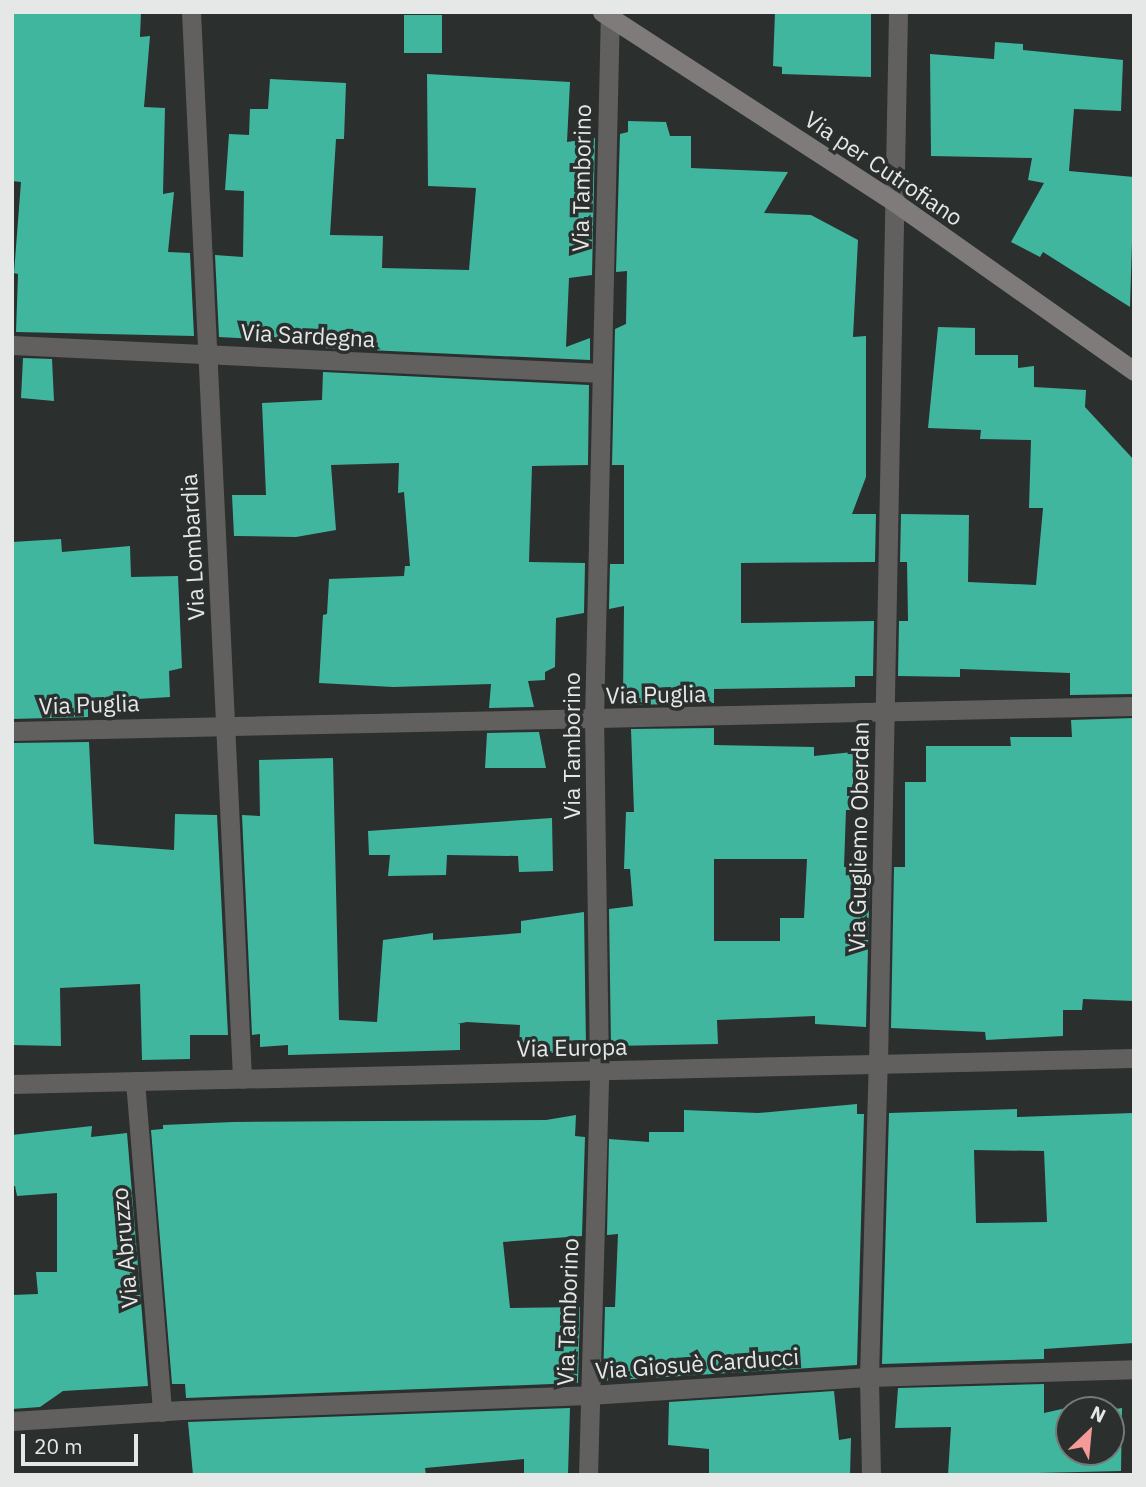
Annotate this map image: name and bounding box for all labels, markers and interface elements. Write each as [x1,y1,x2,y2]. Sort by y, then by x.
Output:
street label: Via Tamborino [566,104,596,252]
street label: Via per Cutrofiano [800,105,968,231]
street label: Via Sardegna [240,318,376,352]
street label: Via Lombardia [174,473,210,621]
street label: Via Tamborino [557,672,585,820]
street label: Via Puglia [605,679,707,709]
street label: Via Puglia [38,688,140,720]
street label: Via Gugliemo Oberdan [842,721,874,953]
street label: Via Europa [516,1032,628,1062]
street label: Via Abruzzo [105,1187,143,1309]
street label: Via Tamborino [551,1238,583,1386]
street label: Via Giosuè Carducci [594,1342,800,1384]
north arrow [1055,1396,1125,1466]
text: N [1087,1400,1110,1428]
scale bar [24,1420,142,1464]
text: 20 m [34,1432,83,1460]

